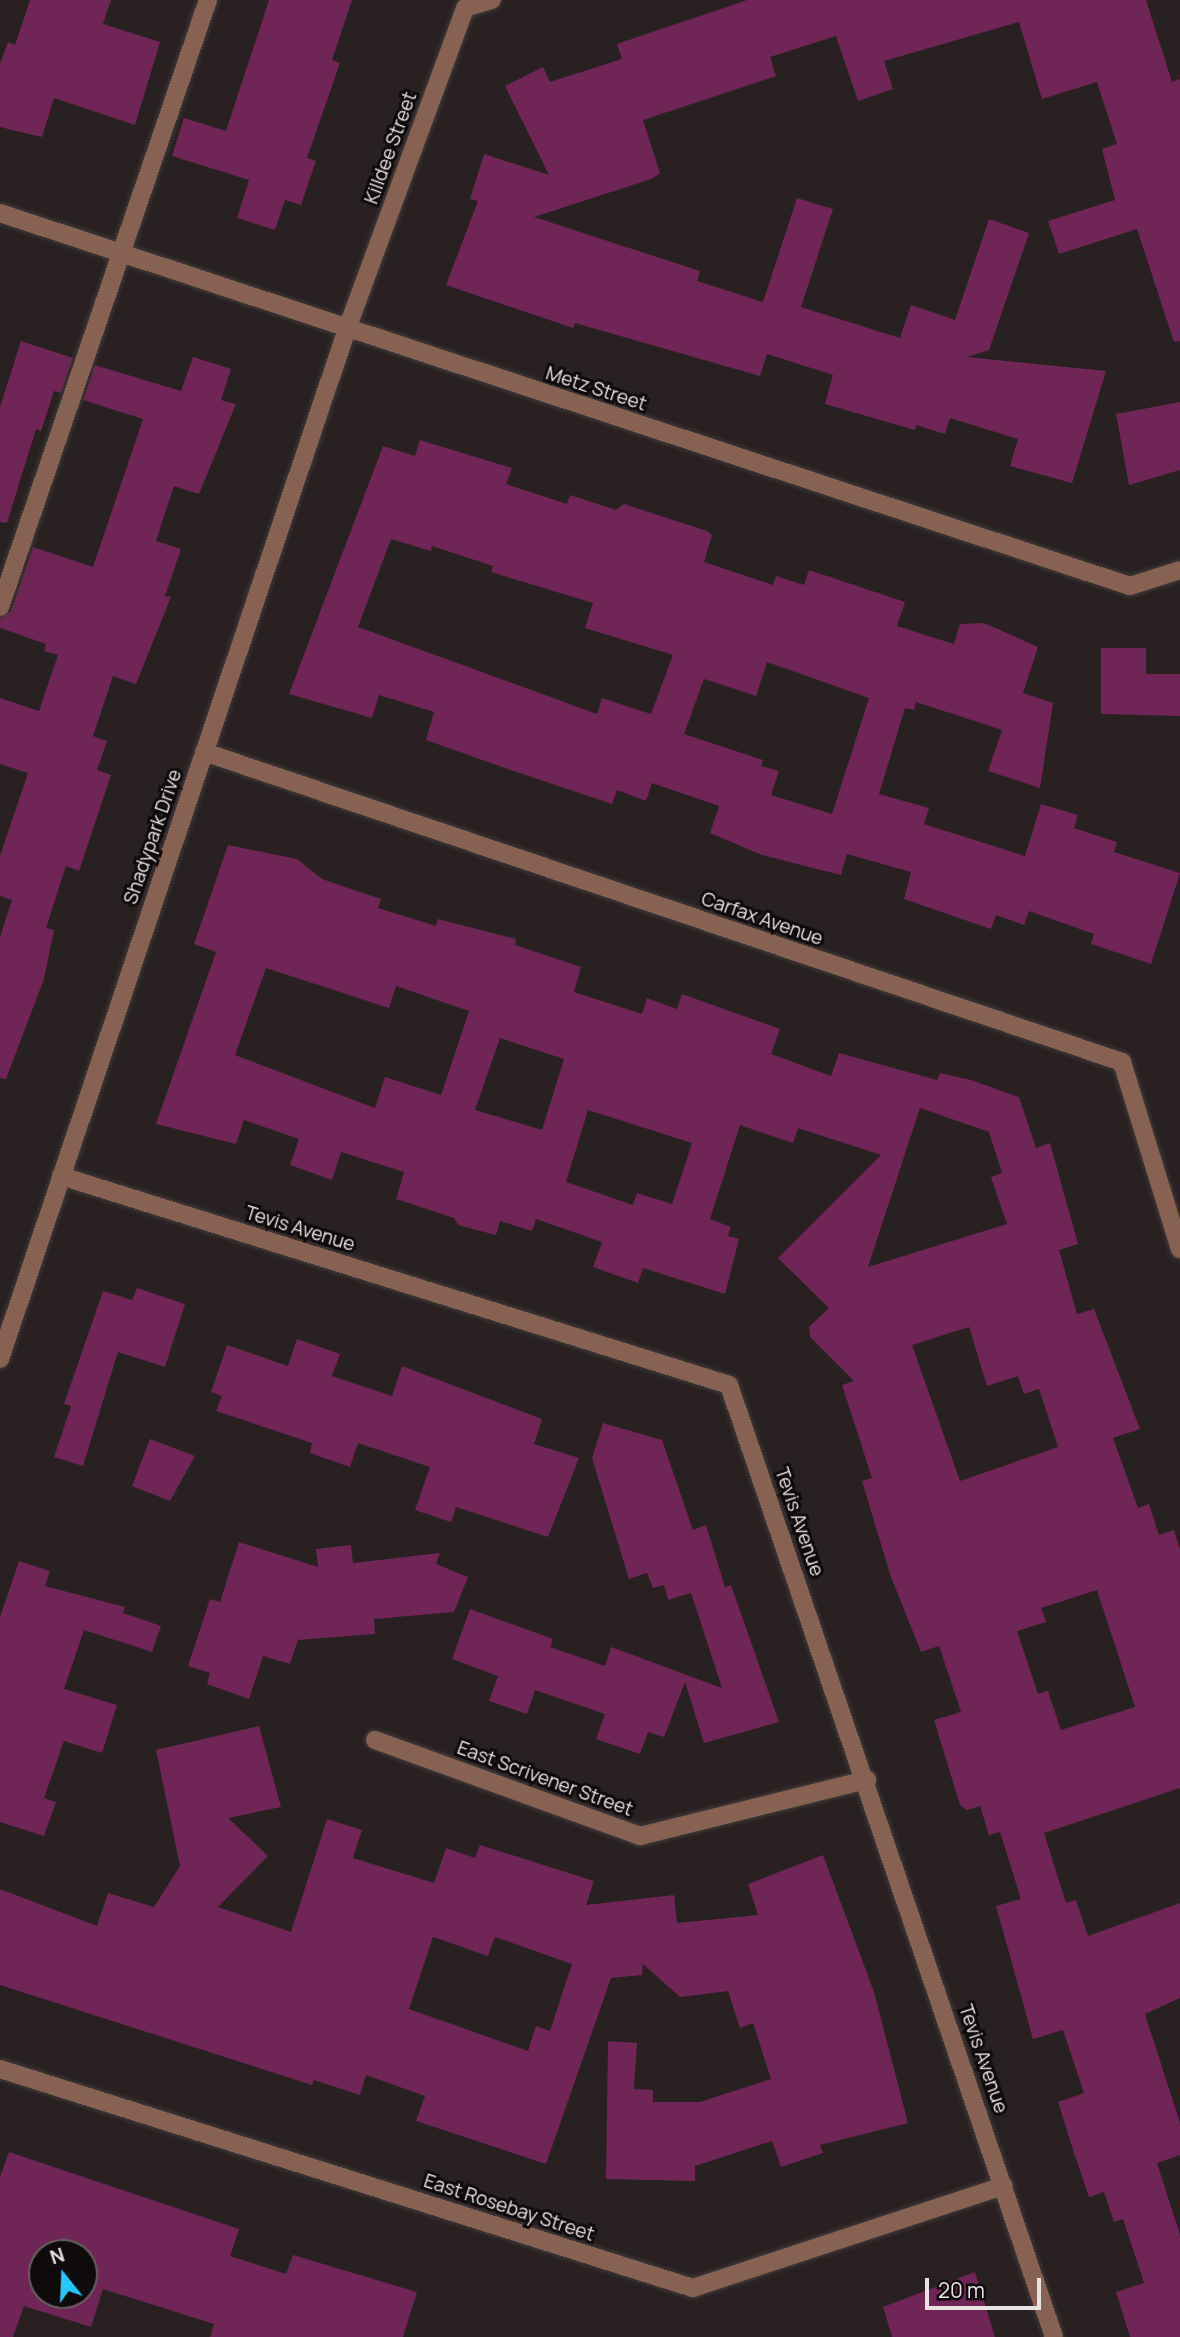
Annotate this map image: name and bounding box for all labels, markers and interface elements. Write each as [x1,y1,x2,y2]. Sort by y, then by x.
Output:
street label: Killdee Street [360,89,422,207]
street label: Metz Street [543,362,649,416]
street label: Shadypark Drive [119,767,187,907]
street label: Carfax Avenue [698,888,826,950]
street label: Tevis Avenue [242,1202,358,1256]
street label: Tevis Avenue [770,1465,828,1579]
street label: East Scrivener Street [454,1737,636,1821]
street label: Tevis Avenue [954,2002,1012,2116]
street label: East Rosebay Street [421,2170,597,2246]
north arrow [28,2239,98,2309]
text: N [47,2241,68,2270]
scale bar [928,2264,1044,2308]
text: 20 m [938,2276,985,2304]

